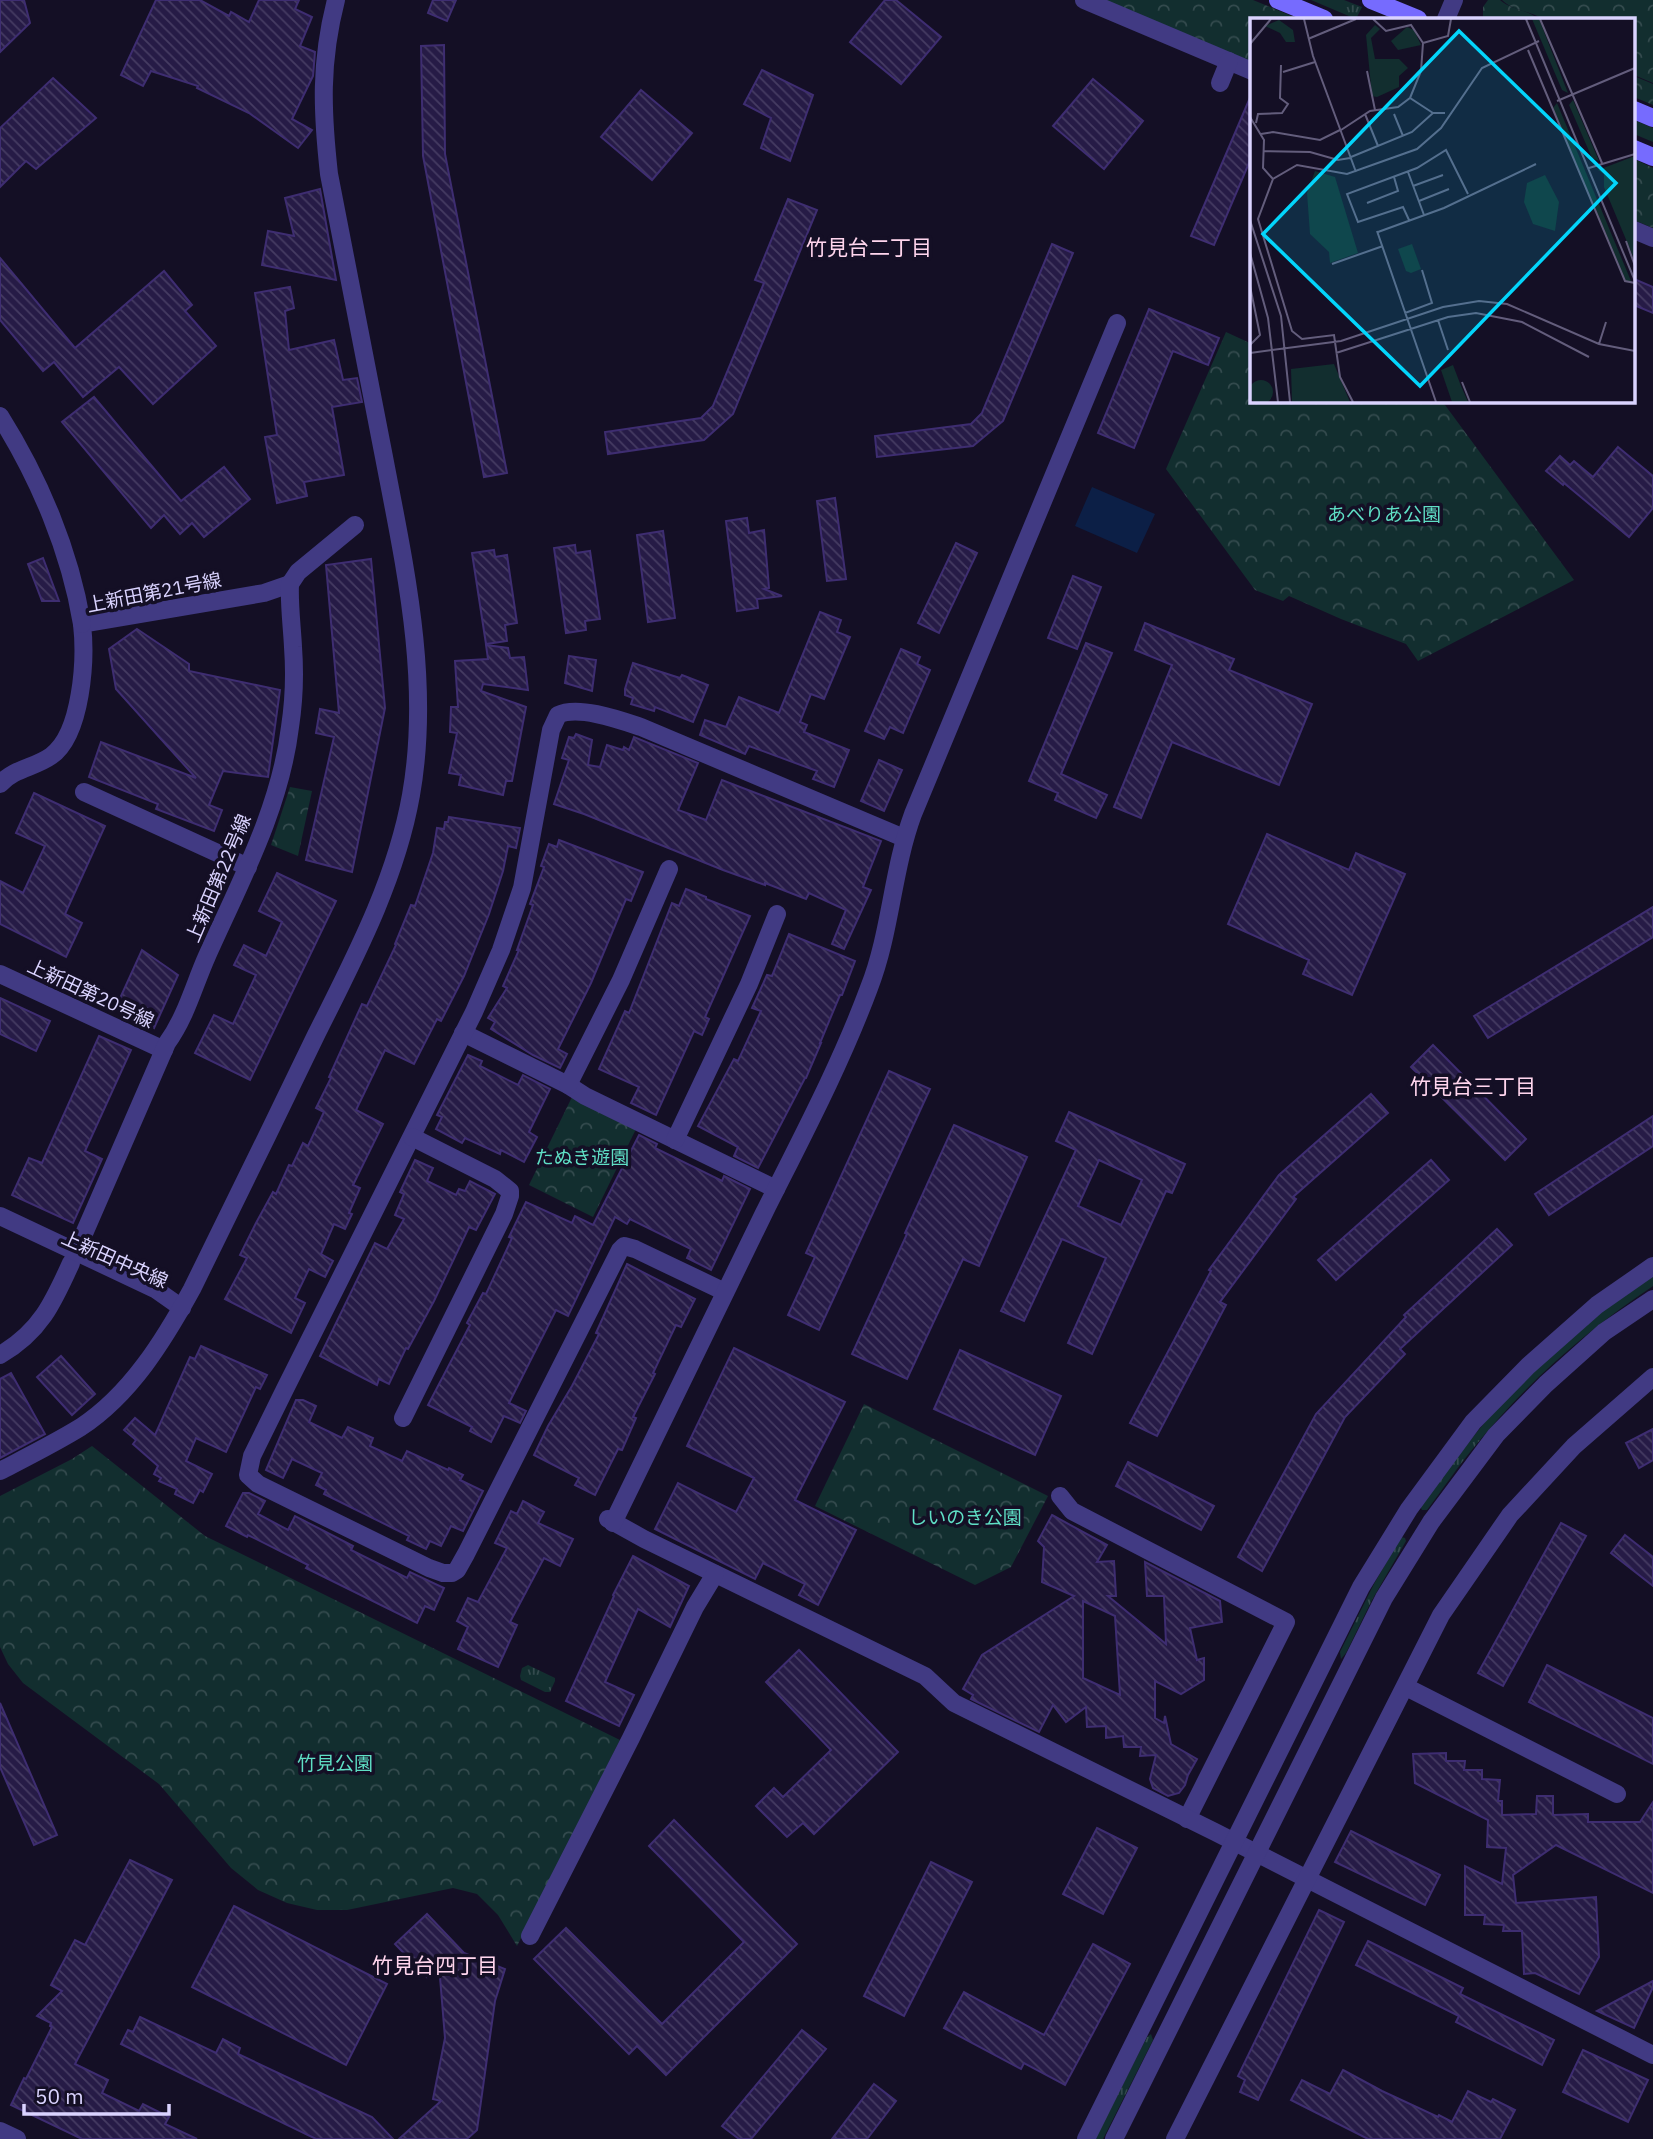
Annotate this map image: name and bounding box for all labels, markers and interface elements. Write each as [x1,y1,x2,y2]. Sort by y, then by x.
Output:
inset map [1250,18,1636,402]
district label: 竹見台二丁目 [806,233,932,261]
park label: あべりあ公園 [1327,502,1441,526]
street label: 上新田第21号線 [85,567,223,617]
street label: 上新田第22号線 [180,810,256,946]
street label: 上新田第20号線 [24,953,158,1033]
district label: 竹見台三丁目 [1410,1072,1536,1100]
park label: たぬき遊園 [535,1145,629,1169]
street label: 上新田中央線 [58,1225,172,1293]
park label: しいのき公園 [908,1505,1022,1529]
park label: 竹見公園 [297,1751,373,1775]
district label: 竹見台四丁目 [372,1951,498,1979]
scale bar [24,2072,170,2116]
text: 50 m [35,2082,84,2110]

